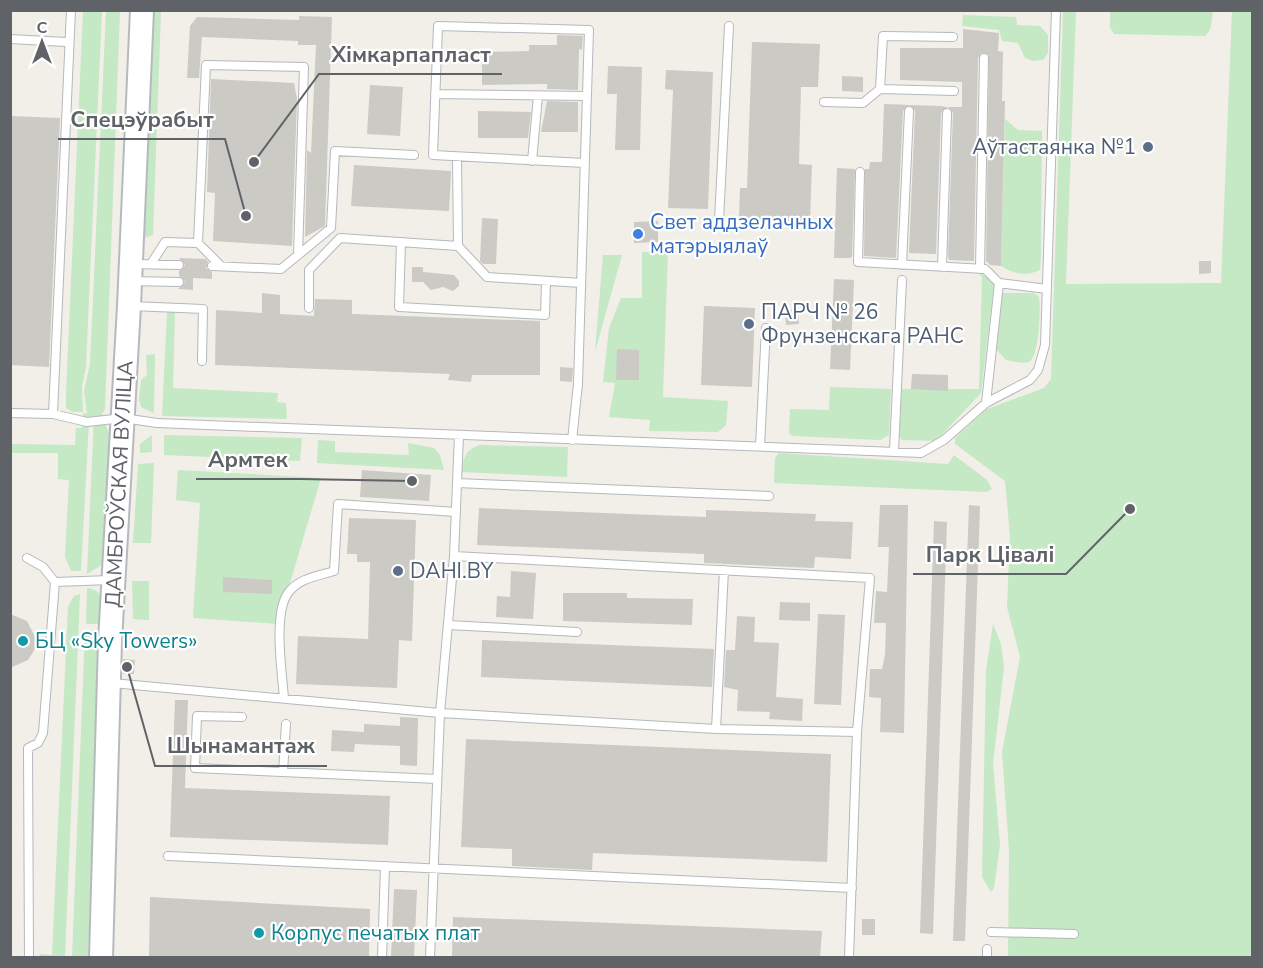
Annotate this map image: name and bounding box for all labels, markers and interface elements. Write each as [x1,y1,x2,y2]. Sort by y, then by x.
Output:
north arrow [12,12,72,72]
text: С [37,17,48,39]
callout: Хімкарпапласт [319,34,502,74]
text: Хімкарпапласт [330,40,491,70]
callout: Спецэўрабыт [58,99,225,139]
text: Спецэўрабыт [70,105,214,135]
place label: Аўтастаянка №1 [972,133,1136,161]
marker: Аўтастаянка №1 [1141,140,1155,154]
place label: Свет аддзелачных матэрыялаў [650,208,834,260]
marker: Свет аддзелачных матэрыялаў [631,227,645,241]
place label: ПАРЧ № 26 Фрунзенскага РАНС [761,298,964,350]
marker: ПАРЧ № 26 Фрунзенскага РАНС [742,317,756,331]
street label: ДАМБРОЎСКАЯ ВУЛІЦА [99,360,139,608]
callout: Армтек [196,439,300,479]
text: Армтек [208,445,289,475]
callout: Парк Цівалі [913,534,1066,574]
text: Парк Цівалі [926,540,1054,570]
place label: DAHI.BY [410,557,494,585]
marker: DAHI.BY [391,564,405,578]
place label: БЦ «Sky Towers» [35,627,197,655]
marker: БЦ «Sky Towers» [16,634,30,648]
callout: Шынамантаж [155,726,327,766]
text: Шынамантаж [167,731,316,761]
place label: Корпус печатых плат [271,919,481,947]
marker: Корпус печатых плат [252,926,266,940]

